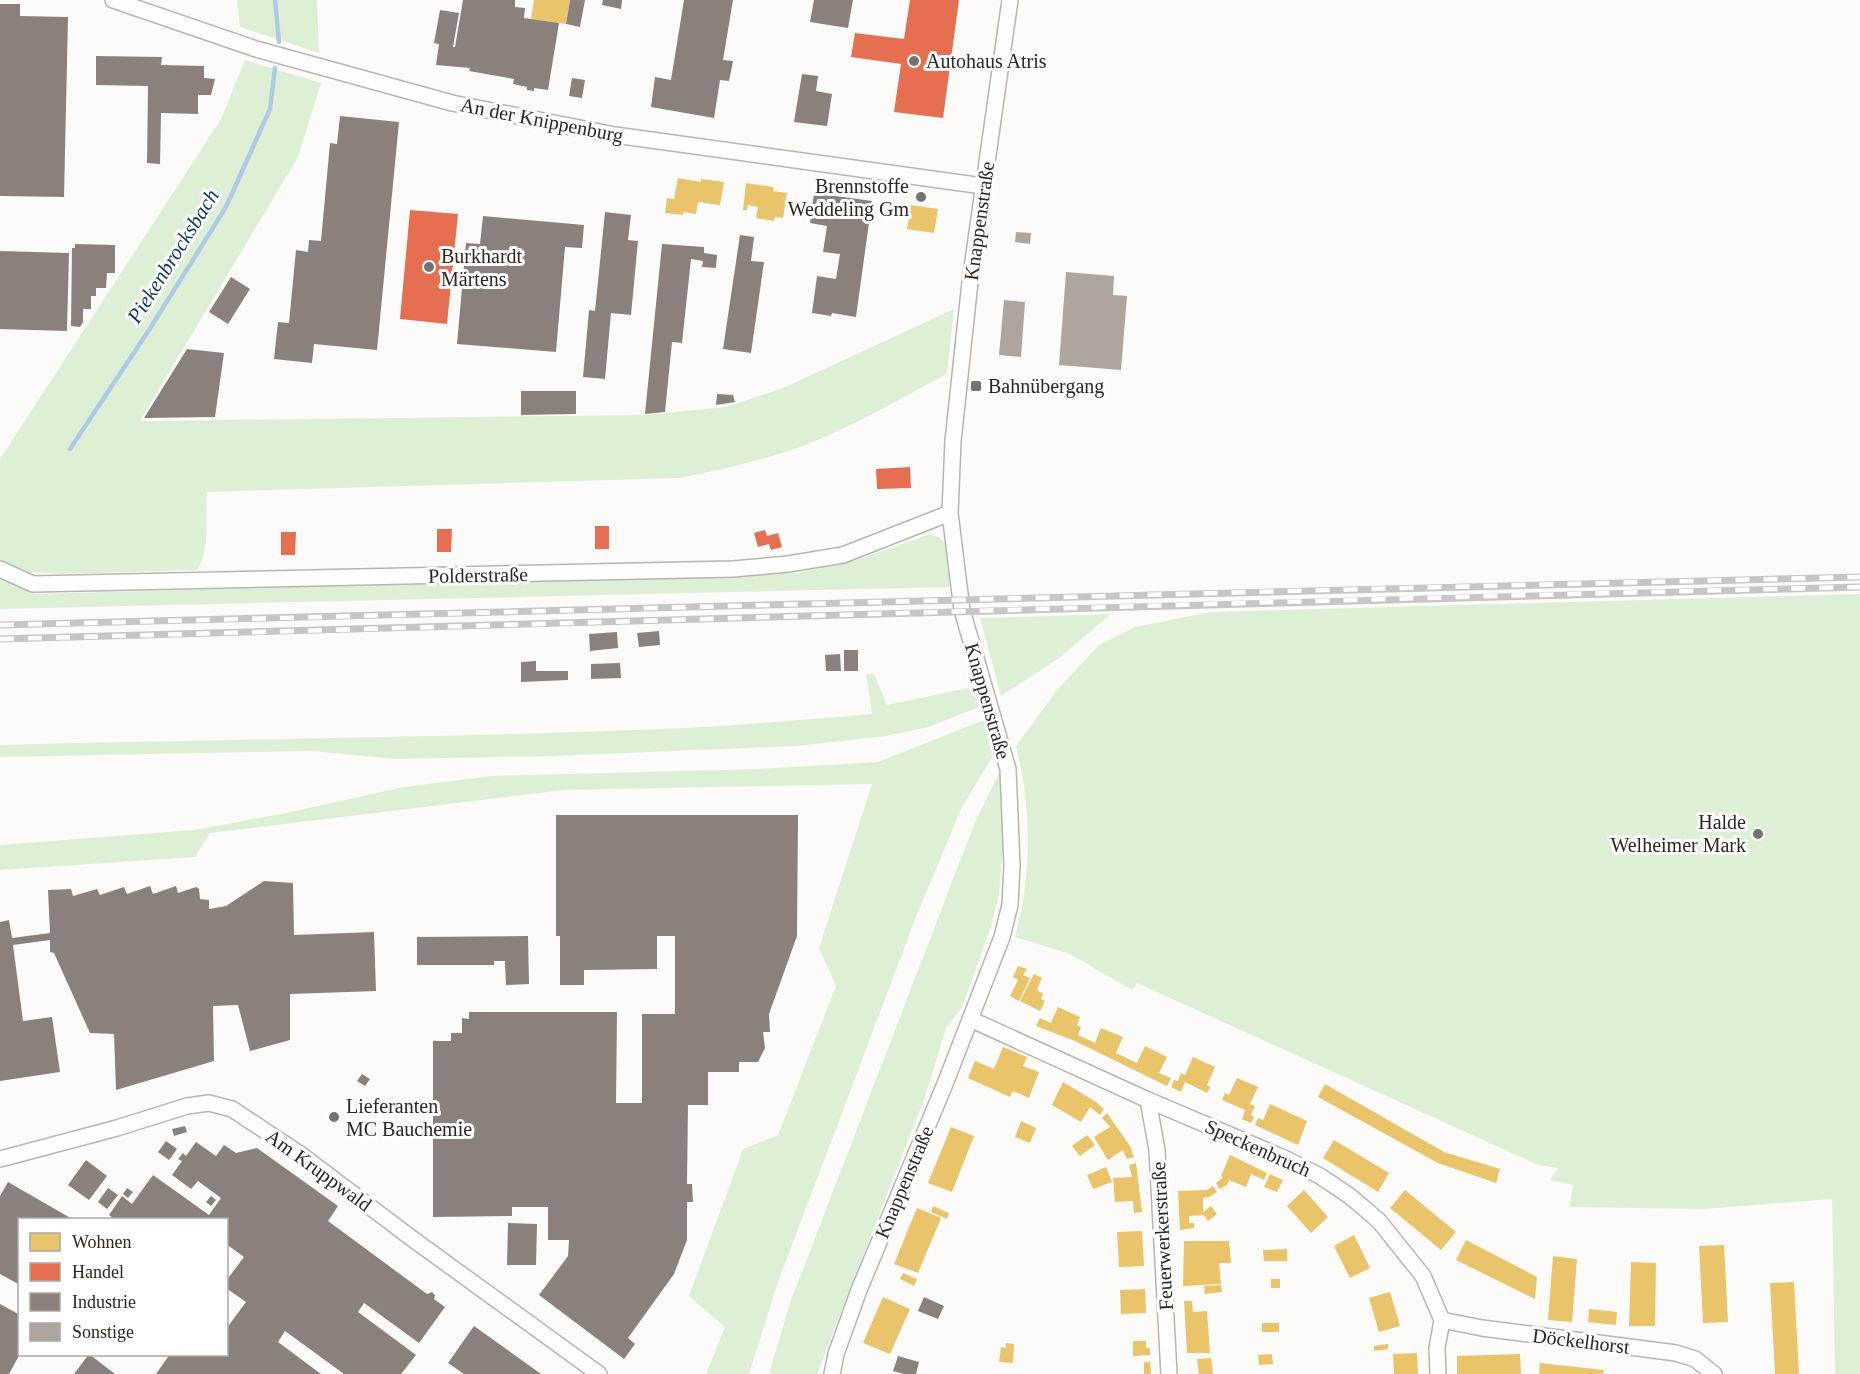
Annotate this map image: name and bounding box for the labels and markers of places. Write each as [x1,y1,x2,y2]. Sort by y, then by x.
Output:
place label: Autohaus Atris [926,50,1047,72]
marker: Autohaus Atris [907,54,921,68]
place label: Brennstoffe Weddeling Gm [788,175,909,221]
marker: Brennstoffe Weddeling Gm [914,190,928,204]
place label: Burkhardt Märtens [441,245,523,290]
marker: Burkhardt Märtens [422,260,436,274]
place label: Bahnübergang [988,375,1104,398]
marker: Bahnübergang [969,379,983,393]
place label: Halde Welheimer Mark [1610,811,1746,856]
marker: Halde Welheimer Mark [1751,827,1765,841]
place label: Lieferanten MC Bauchemie [346,1095,472,1140]
marker: Lieferanten MC Bauchemie [327,1110,341,1124]

